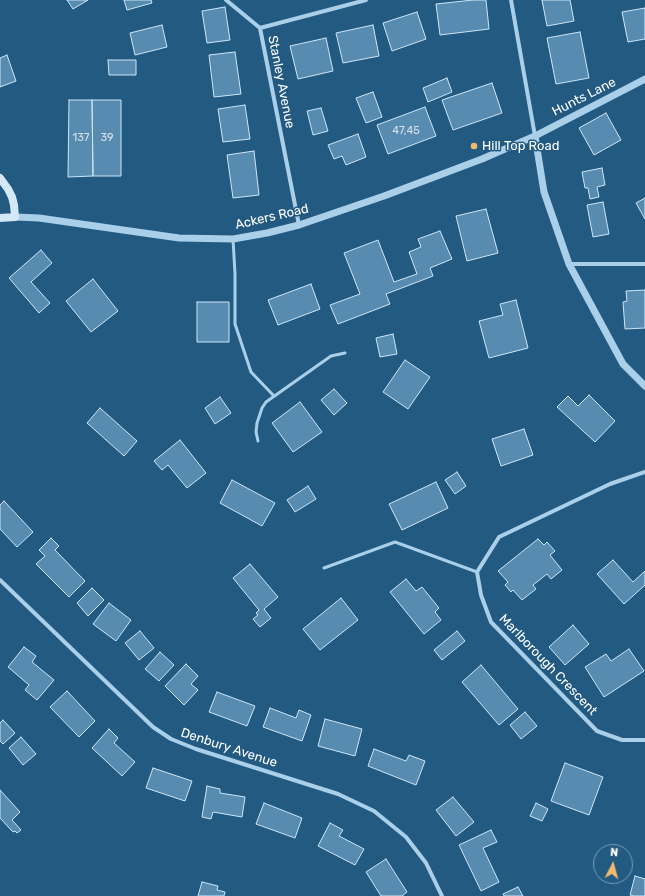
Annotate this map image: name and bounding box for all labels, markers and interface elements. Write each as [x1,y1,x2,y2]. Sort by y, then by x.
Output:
street label: Stanley Avenue [264,34,298,130]
street label: Hunts Lane [550,74,618,120]
house number: 47,45 [392,124,420,138]
house number: 137 [73,131,89,145]
house number: 39 [100,131,114,145]
place label: Hill Top Road [482,138,559,154]
marker: Hill Top Road [469,141,479,151]
street label: Ackers Road [234,201,310,233]
street label: Marlborough Crescent [496,611,600,719]
street label: Denbury Avenue [179,725,279,771]
north arrow [593,844,633,884]
text: N [610,846,619,859]

